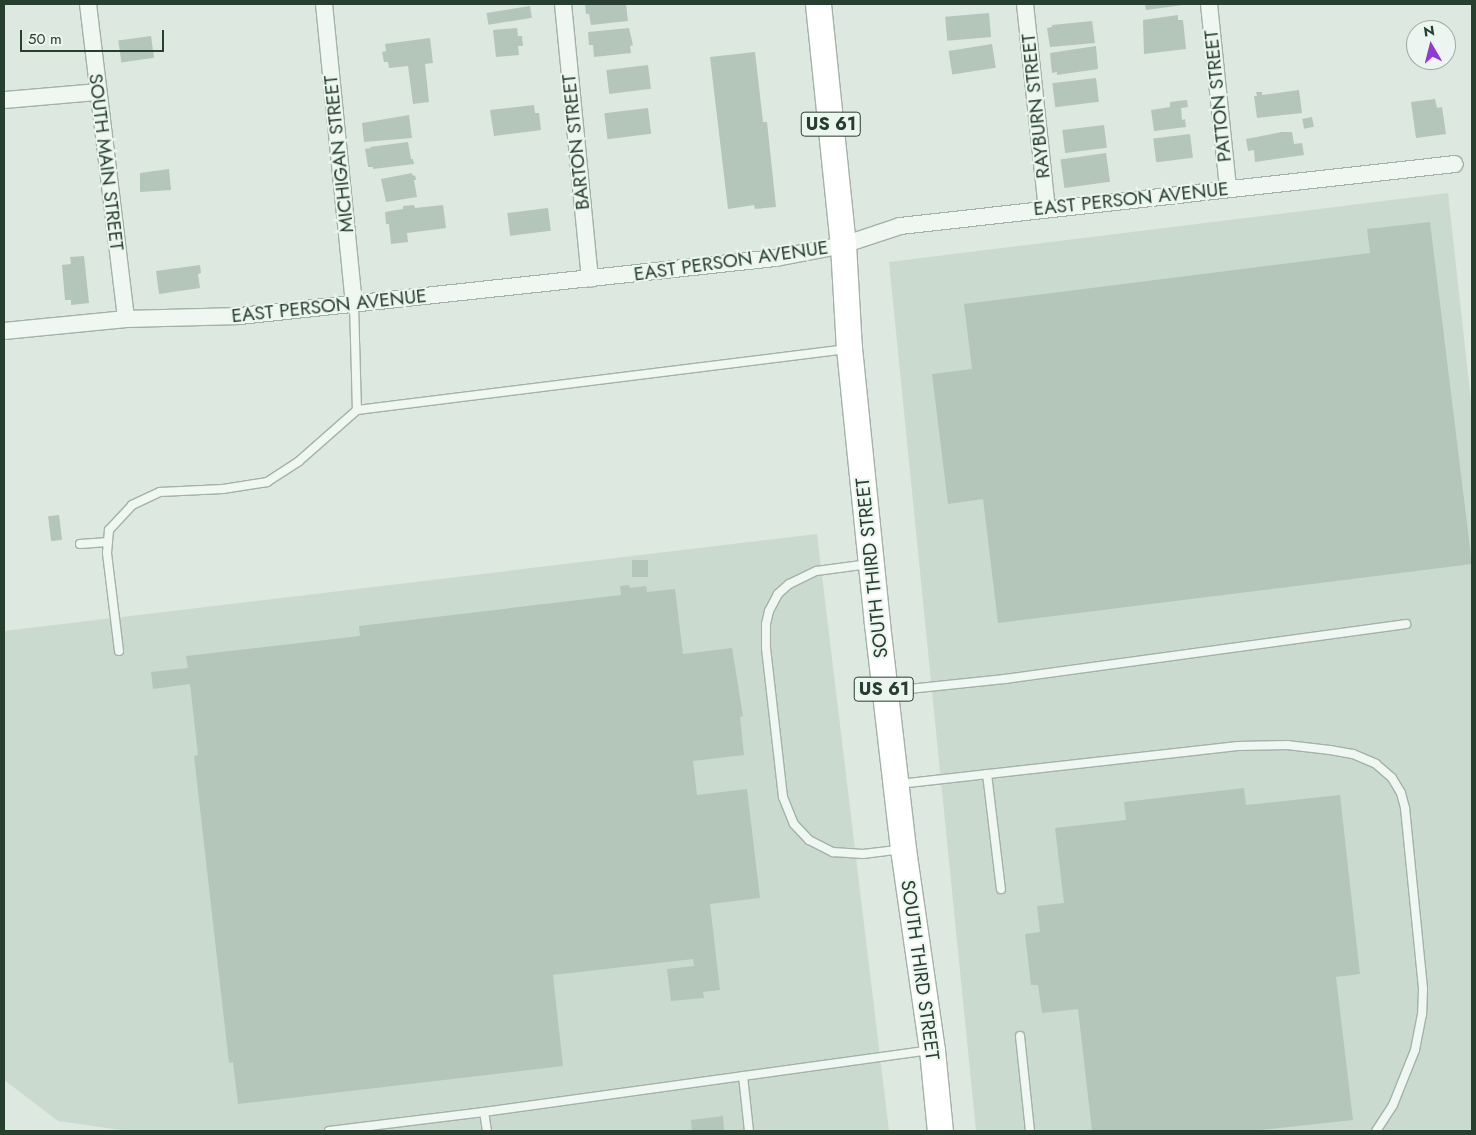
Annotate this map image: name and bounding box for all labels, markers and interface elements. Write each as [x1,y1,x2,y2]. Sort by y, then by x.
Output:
scale bar [22,20,166,52]
north arrow [1406,20,1456,70]
text: N [1422,20,1436,42]
text: 50 m [28,28,62,50]
street label: PATTON STREET [1200,29,1236,163]
street label: RAYBURN STREET [1017,32,1055,180]
street label: SOUTH MAIN STREET [84,72,128,252]
street label: BARTON STREET [558,73,594,211]
street label: MICHIGAN STREET [319,74,359,234]
road number: US 61 [800,108,862,140]
street label: EAST PERSON AVENUE [1032,177,1230,221]
street label: EAST PERSON AVENUE [632,236,830,286]
street label: EAST PERSON AVENUE [230,284,428,328]
street label: SOUTH THIRD STREET [851,477,893,659]
road number: US 61 [853,674,915,704]
street label: SOUTH THIRD STREET [896,879,944,1061]

